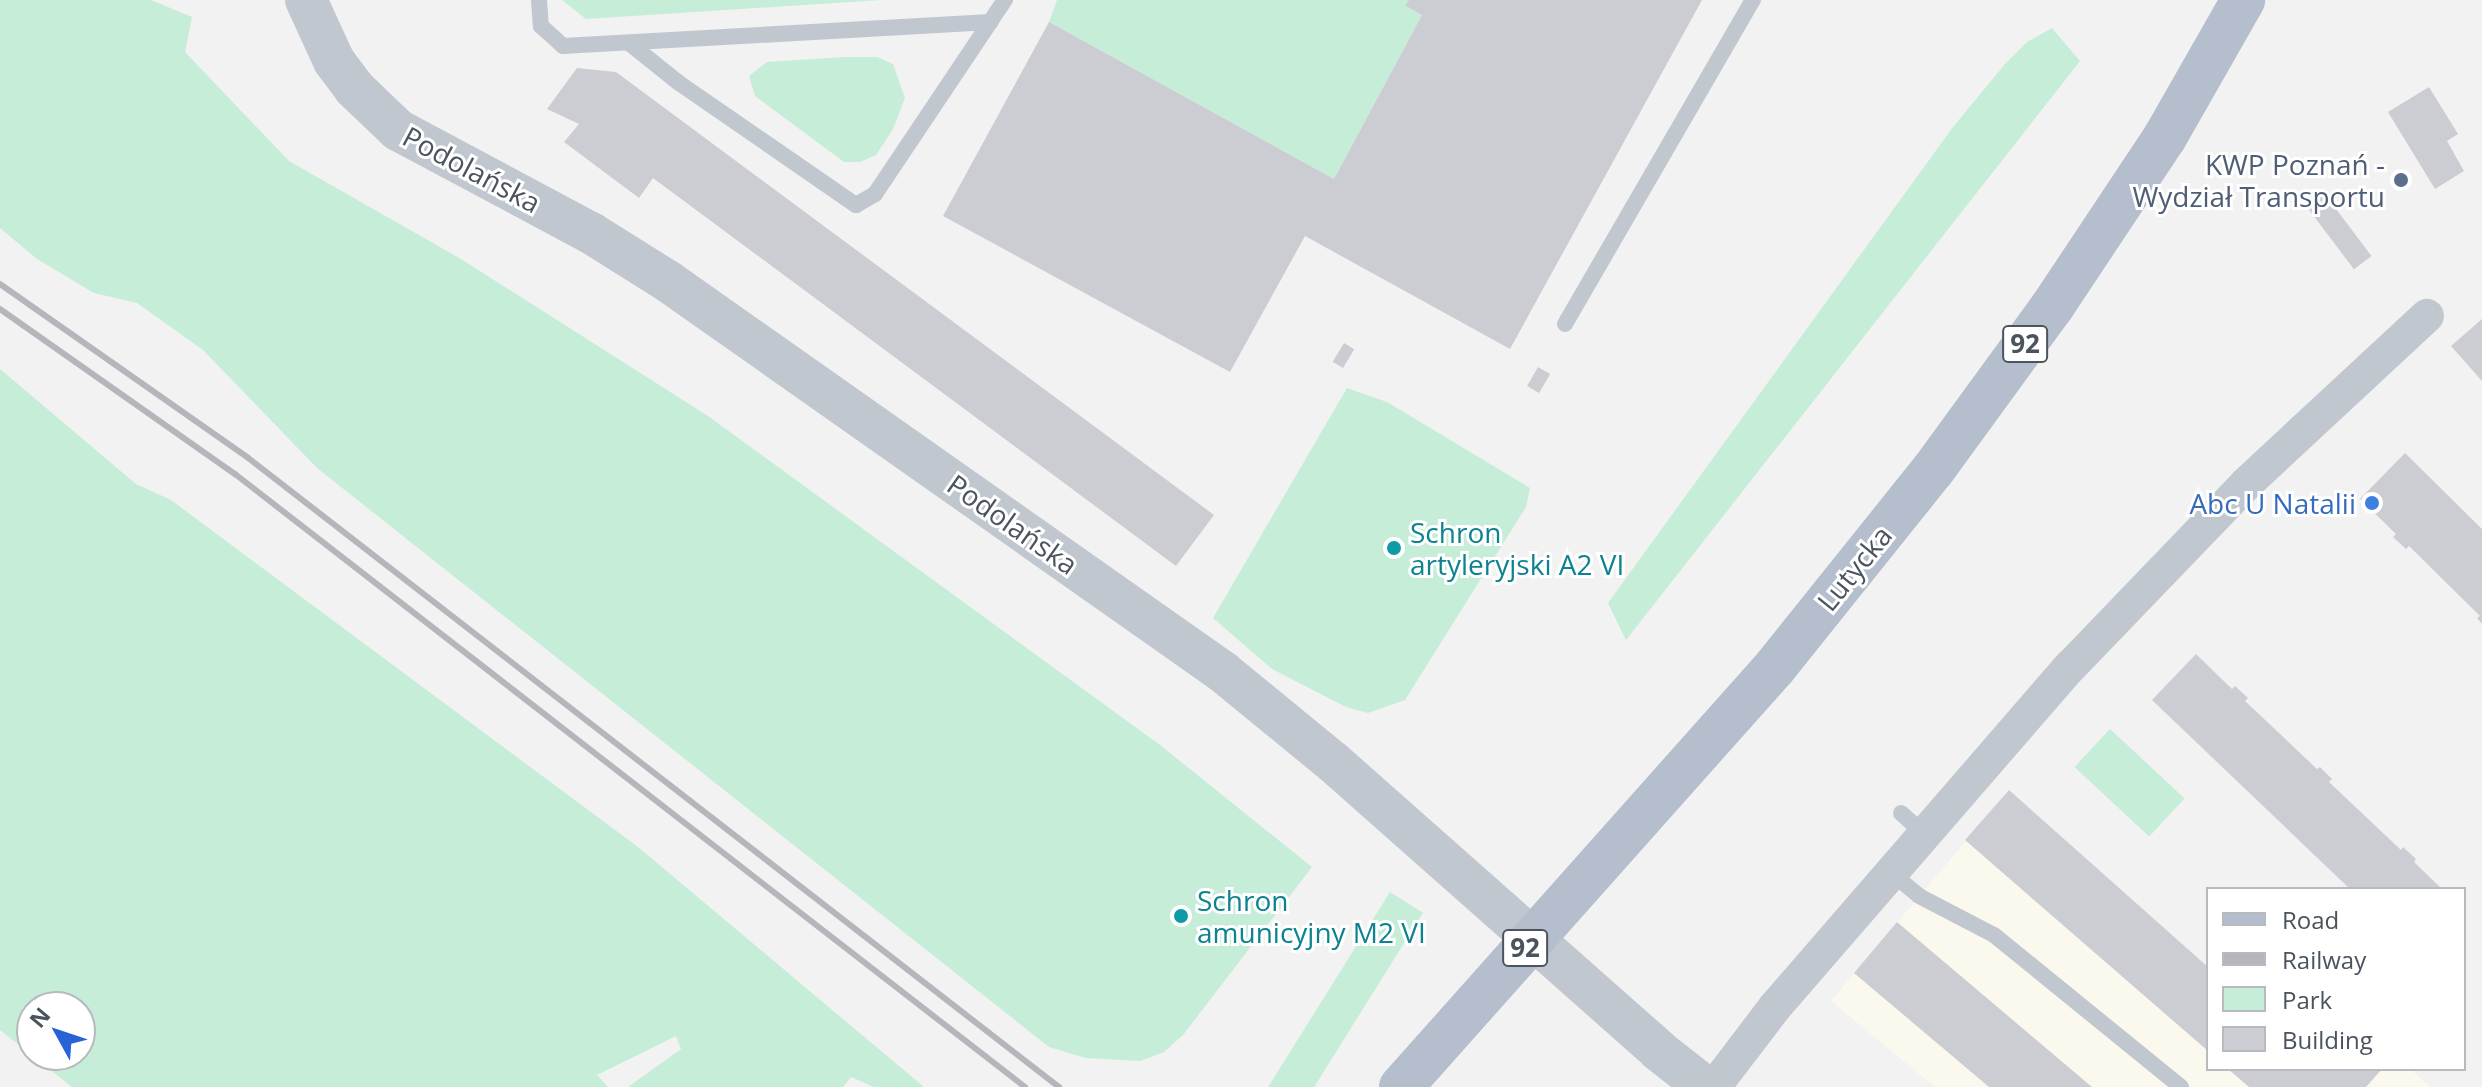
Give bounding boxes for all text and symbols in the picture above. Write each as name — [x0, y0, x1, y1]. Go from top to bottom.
street label: Podolańska — [397, 119, 547, 219]
place label: KWP Poznań - Wydział Transportu — [2132, 147, 2385, 213]
marker: KWP Poznań - Wydział Transportu — [2392, 171, 2410, 189]
road number: 92 — [2001, 322, 2049, 366]
street label: Podolańska — [941, 467, 1085, 581]
place label: Abc U Natalii — [2189, 486, 2356, 520]
marker: Abc U Natalii — [2363, 494, 2381, 512]
place label: Schron artyleryjski A2 VI — [1410, 515, 1624, 581]
street label: Lutycka — [1810, 519, 1898, 617]
marker: Schron artyleryjski A2 VI — [1385, 539, 1403, 557]
place label: Schron amunicyjny M2 VI — [1197, 883, 1426, 949]
legend — [2206, 887, 2466, 1071]
text: Road — [2282, 903, 2339, 936]
marker: Schron amunicyjny M2 VI — [1172, 907, 1190, 925]
road number: 92 — [1501, 926, 1549, 970]
text: Railway — [2282, 943, 2366, 976]
text: Park — [2282, 983, 2332, 1016]
north arrow — [16, 991, 96, 1071]
text: N — [22, 1000, 56, 1033]
text: Building — [2282, 1023, 2373, 1056]

